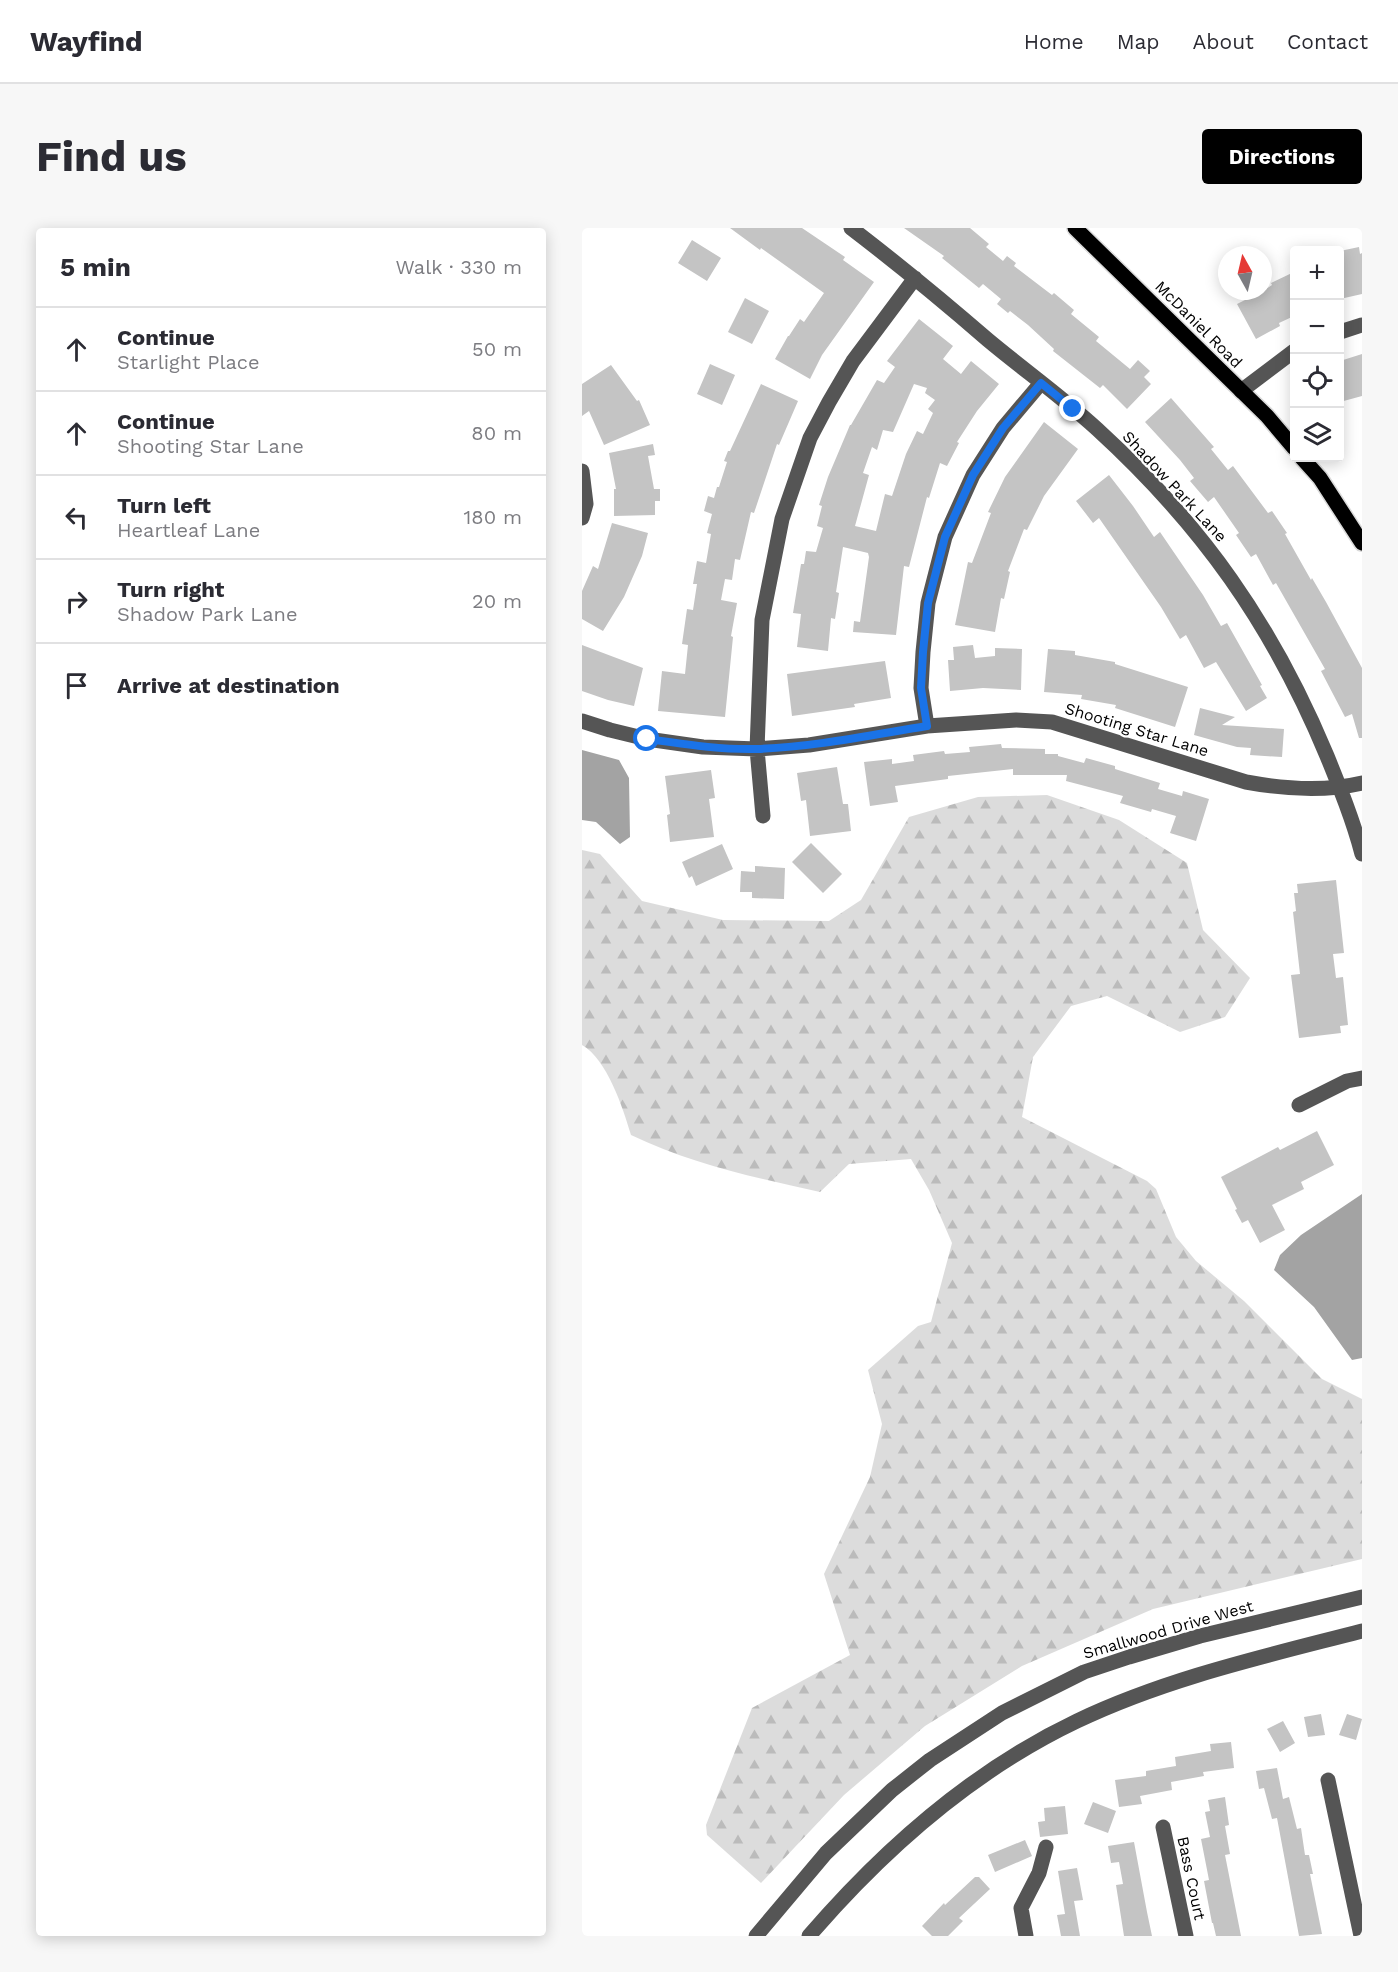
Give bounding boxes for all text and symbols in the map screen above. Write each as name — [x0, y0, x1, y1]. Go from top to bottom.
text: Wayfind — [30, 25, 143, 58]
text: Home — [1024, 29, 1084, 54]
text: Map — [1117, 29, 1160, 54]
text: About — [1193, 29, 1254, 54]
text: Contact — [1287, 29, 1368, 54]
button: Directions — [1202, 129, 1362, 184]
text: Find us — [36, 132, 187, 181]
north arrow — [1218, 246, 1272, 300]
map controls — [1290, 246, 1344, 462]
button: + — [1290, 246, 1344, 300]
text: 5 min — [60, 252, 131, 282]
text: Walk · 330 m — [395, 255, 522, 279]
street label: McDaniel Road — [1151, 277, 1246, 372]
button: − — [1290, 300, 1344, 354]
text: Continue — [117, 325, 215, 350]
icon: ahead — [60, 333, 93, 366]
text: 50 m — [472, 337, 522, 361]
text: Starlight Place — [117, 350, 260, 374]
button: locate — [1290, 354, 1344, 408]
route end — [1059, 395, 1085, 421]
button: layers — [1290, 408, 1344, 462]
text: Continue — [117, 409, 215, 434]
icon: ahead — [60, 417, 93, 450]
text: 80 m — [471, 421, 522, 445]
street label: Shadow Park Lane — [1118, 427, 1231, 546]
text: Shooting Star Lane — [117, 434, 304, 458]
text: Turn left — [117, 493, 211, 518]
icon: left — [60, 501, 93, 534]
text: 180 m — [464, 505, 522, 529]
text: Heartleaf Lane — [117, 518, 260, 542]
text: Turn right — [117, 577, 224, 602]
icon: right — [60, 585, 93, 618]
text: 20 m — [472, 589, 522, 613]
text: Shadow Park Lane — [117, 602, 297, 626]
icon: arrive — [60, 669, 93, 702]
text: Arrive at destination — [117, 673, 340, 698]
street label: Shooting Star Lane — [1063, 699, 1211, 760]
route start — [633, 725, 659, 751]
street label: Smallwood Drive West — [1081, 1596, 1256, 1663]
street label: Bass Court — [1173, 1835, 1210, 1922]

